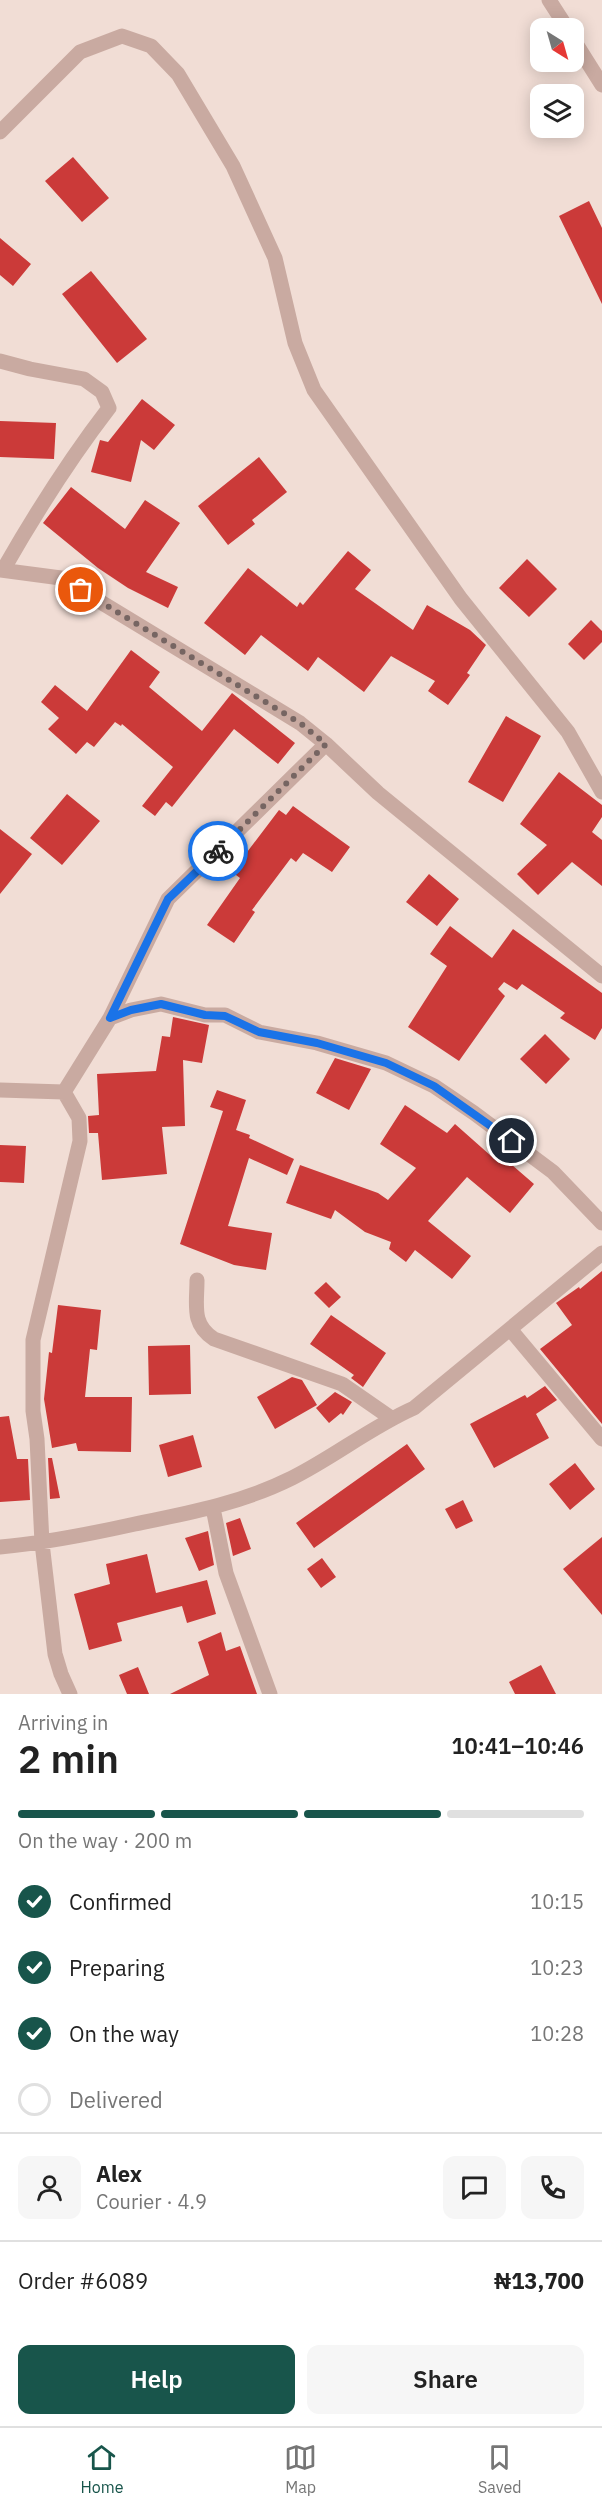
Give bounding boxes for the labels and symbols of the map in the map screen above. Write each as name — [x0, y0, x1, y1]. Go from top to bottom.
north arrow — [530, 18, 584, 72]
pin — [55, 564, 106, 615]
courier — [188, 821, 248, 881]
pin — [486, 1115, 537, 1166]

